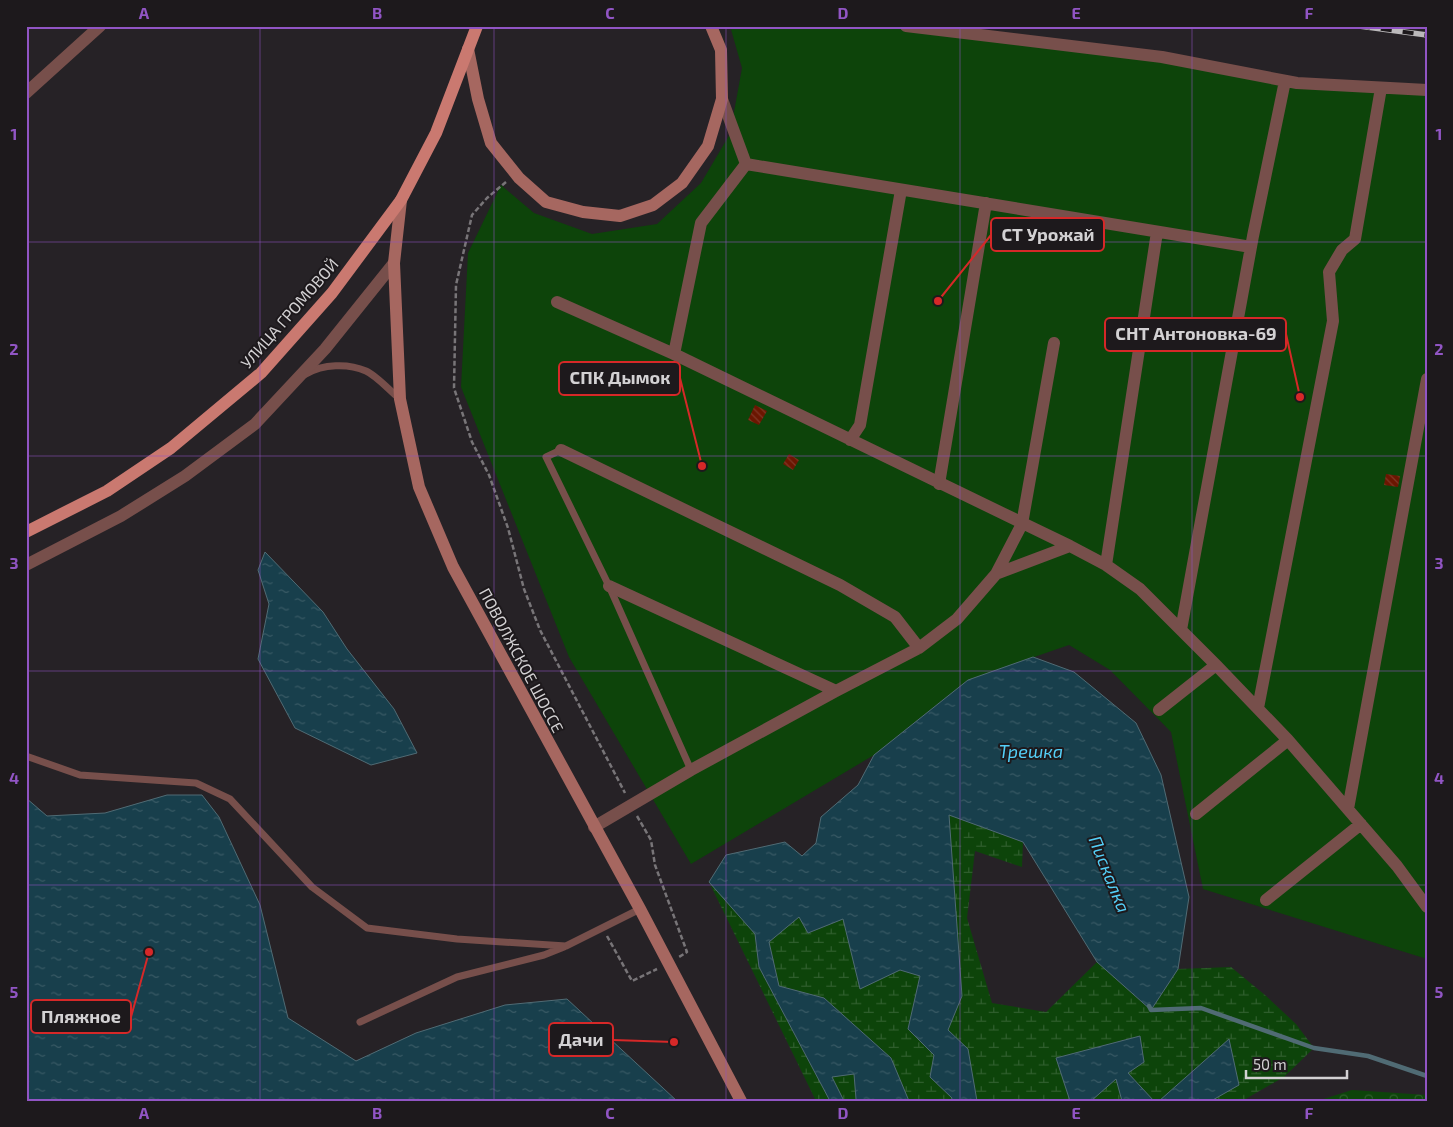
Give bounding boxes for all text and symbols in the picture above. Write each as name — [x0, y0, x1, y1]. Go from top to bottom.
text: A — [139, 3, 150, 22]
text: B — [372, 3, 382, 22]
text: C — [605, 3, 615, 22]
text: D — [838, 3, 849, 22]
text: E — [1071, 3, 1081, 22]
text: F — [1305, 3, 1314, 22]
text: 1 — [11, 124, 17, 143]
text: 1 — [1436, 124, 1442, 143]
callout: СТ Урожай — [991, 218, 1104, 251]
text: СТ Урожай — [1001, 223, 1095, 245]
street label: УЛИЦА ГРОМОВОЙ — [236, 254, 342, 372]
callout: СНТ Антоновка-69 — [1105, 318, 1286, 351]
text: СНТ Антоновка-69 — [1115, 322, 1277, 344]
text: 2 — [9, 339, 19, 358]
text: 2 — [1434, 339, 1444, 358]
callout: СПК Дымок — [559, 362, 680, 395]
text: СПК Дымок — [570, 366, 670, 388]
text: 3 — [9, 553, 19, 572]
text: 3 — [1434, 553, 1444, 572]
street label: ПОВОЛЖСКОЕ ШОССЕ — [476, 584, 568, 736]
water label: Трешка — [999, 740, 1063, 762]
text: 4 — [9, 768, 19, 787]
text: 4 — [1434, 768, 1444, 787]
water label: Пискалка — [1085, 832, 1135, 916]
text: 5 — [10, 982, 19, 1001]
text: 5 — [1435, 982, 1444, 1001]
callout: Пляжное — [31, 1000, 131, 1033]
text: Пляжное — [41, 1005, 121, 1027]
callout: Дачи — [549, 1023, 613, 1056]
text: Дачи — [559, 1028, 603, 1050]
scale bar — [1246, 1047, 1347, 1079]
text: 50 m — [1253, 1055, 1287, 1073]
text: A — [139, 1103, 150, 1122]
text: B — [372, 1103, 382, 1122]
text: C — [605, 1103, 615, 1122]
text: D — [838, 1103, 849, 1122]
text: E — [1071, 1103, 1081, 1122]
text: F — [1305, 1103, 1314, 1122]

